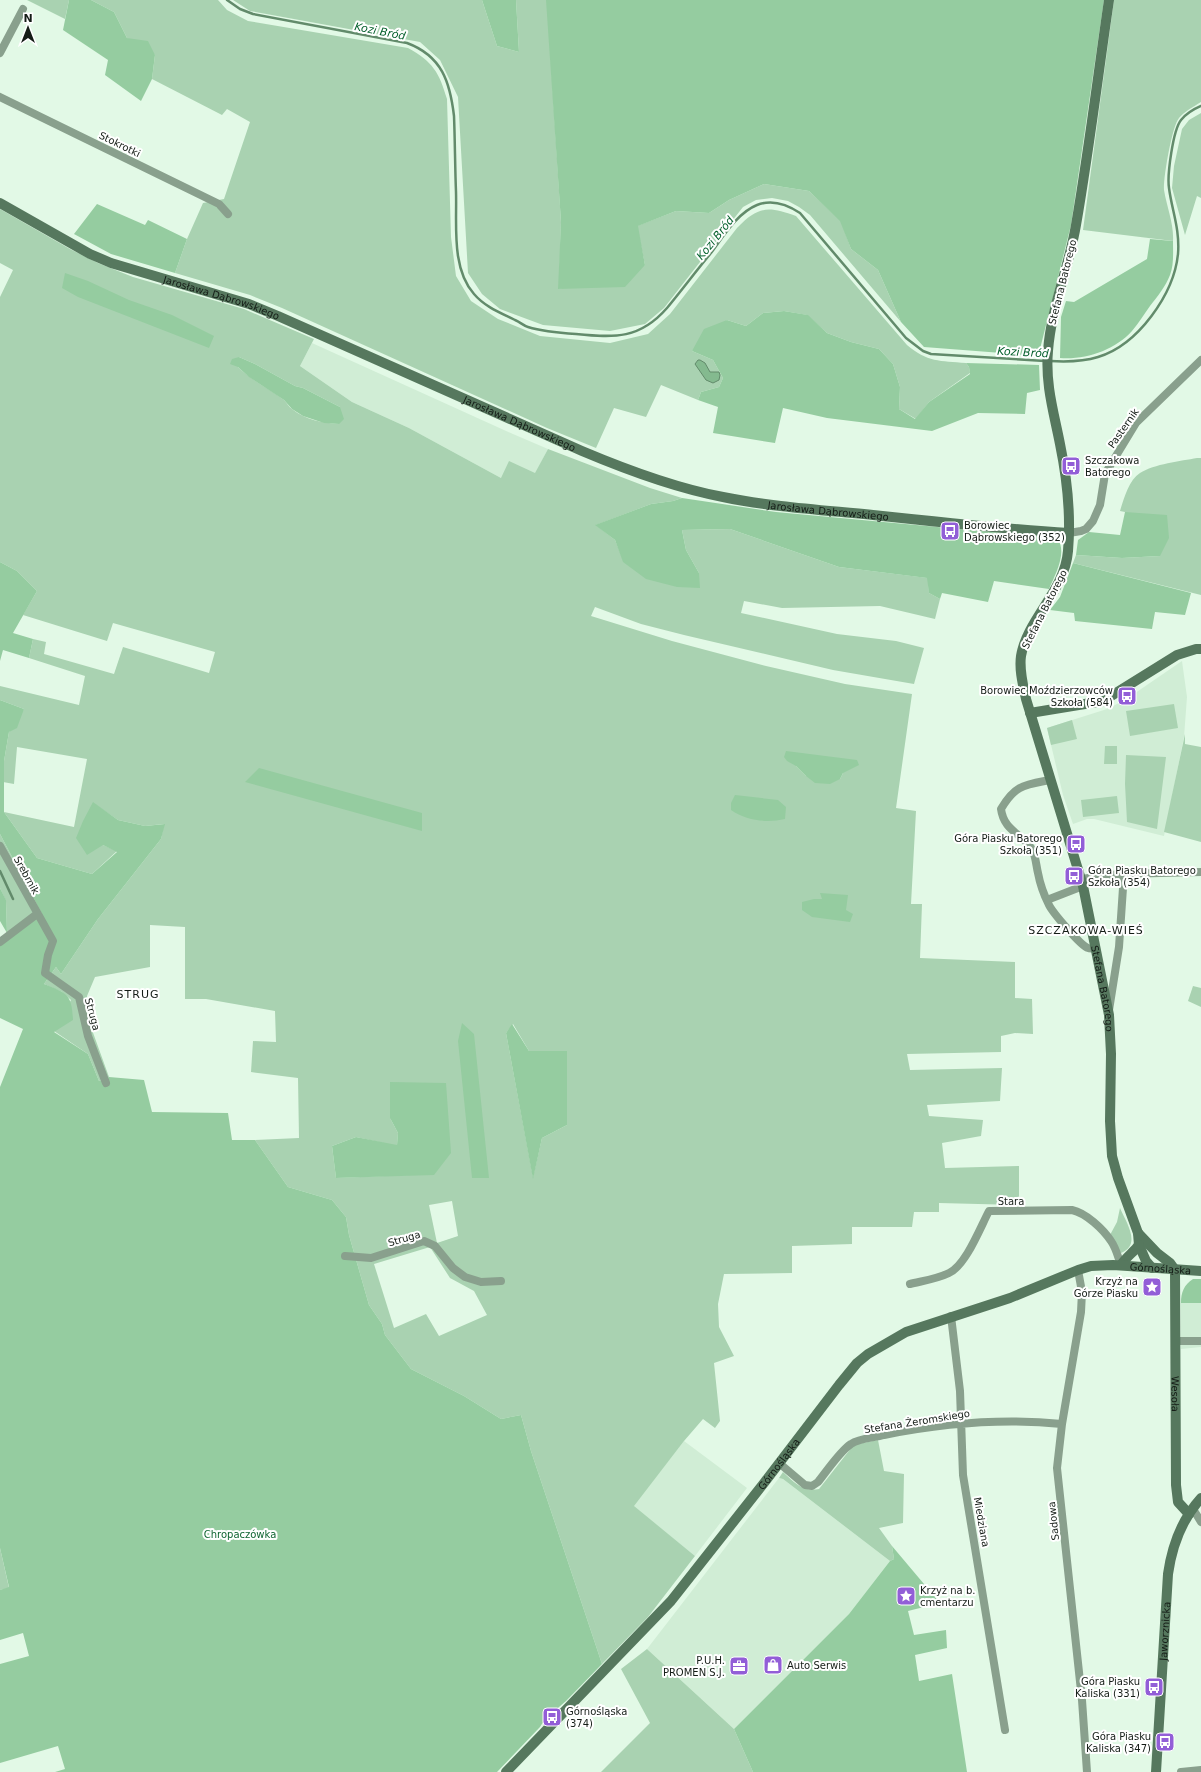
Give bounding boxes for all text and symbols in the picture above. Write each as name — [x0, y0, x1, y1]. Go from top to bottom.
north arrow — [8, 8, 48, 48]
text: N — [23, 12, 33, 25]
water label: Kozi Bród — [353, 20, 407, 43]
street label: Stokrotki — [97, 130, 142, 159]
water label: Kozi Bród — [694, 213, 737, 262]
street label: Stefana Batorego — [1047, 238, 1078, 326]
street label: Jarosława Dąbrowskiego — [161, 274, 281, 322]
water label: Kozi Bród — [997, 345, 1050, 360]
street label: Jarosława Dąbrowskiego — [461, 394, 577, 453]
street label: Pasternik — [1106, 406, 1141, 450]
bus stop icon: Szczakowa Batorego — [1060, 455, 1082, 477]
place label: Szczakowa Batorego — [1085, 455, 1139, 478]
street label: Jarosława Dąbrowskiego — [766, 499, 889, 523]
bus stop icon: Borowiec Dąbrowskiego (352) — [939, 520, 961, 542]
place label: Borowiec Dąbrowskiego (352) — [964, 520, 1065, 543]
street label: Stefana Batorego — [1020, 568, 1069, 651]
place label: Borowiec Moździerzowców Szkoła (584) — [980, 685, 1113, 708]
bus stop icon: Borowiec Moździerzowców Szkoła (584) — [1116, 685, 1138, 707]
place label: Góra Piasku Batorego Szkoła (351) — [954, 833, 1062, 856]
bus stop icon: Góra Piasku Batorego Szkoła (351) — [1065, 833, 1087, 855]
street label: Srebrnik — [12, 854, 42, 896]
bus stop icon: Góra Piasku Batorego Szkoła (354) — [1063, 865, 1085, 887]
place label: Góra Piasku Batorego Szkoła (354) — [1088, 865, 1196, 888]
district label: SZCZAKOWA-WIEŚ — [1028, 924, 1144, 937]
street label: Stefana Batorego — [1089, 945, 1115, 1032]
district label: STRUG — [117, 988, 159, 1001]
street label: Struga — [83, 997, 102, 1032]
street label: Stara — [998, 1196, 1024, 1207]
street label: Struga — [387, 1229, 422, 1248]
street label: Górnośląska — [1129, 1261, 1191, 1276]
place label: Krzyż na Górze Piasku — [1074, 1276, 1138, 1299]
place icon: Krzyż na Górze Piasku — [1141, 1276, 1163, 1298]
street label: Wesoła — [1169, 1376, 1181, 1412]
street label: Stefana Żeromskiego — [863, 1407, 971, 1435]
street label: Górnośląska — [756, 1436, 802, 1492]
street label: Miedziana — [972, 1496, 991, 1548]
street label: Sadowa — [1046, 1501, 1061, 1541]
park label: Chropaczówka — [204, 1529, 276, 1540]
place icon: Krzyż na b. cmentarzu — [895, 1585, 917, 1607]
place label: Krzyż na b. cmentarzu — [920, 1585, 975, 1608]
street label: Jaworznicka — [1158, 1601, 1172, 1662]
shop icon: Auto Serwis — [762, 1654, 784, 1676]
place label: P.U.H. PROMEN S.J. — [663, 1655, 725, 1678]
office icon: P.U.H. PROMEN S.J. — [728, 1655, 750, 1677]
place label: Auto Serwis — [787, 1660, 846, 1671]
place label: Góra Piasku Kaliska (331) — [1075, 1676, 1140, 1699]
bus stop icon: Góra Piasku Kaliska (331) — [1143, 1676, 1165, 1698]
bus stop icon: Górnośląska (374) — [541, 1706, 563, 1728]
place label: Górnośląska (374) — [566, 1706, 627, 1729]
place label: Góra Piasku Kaliska (347) — [1086, 1731, 1151, 1754]
bus stop icon: Góra Piasku Kaliska (347) — [1154, 1731, 1176, 1753]

